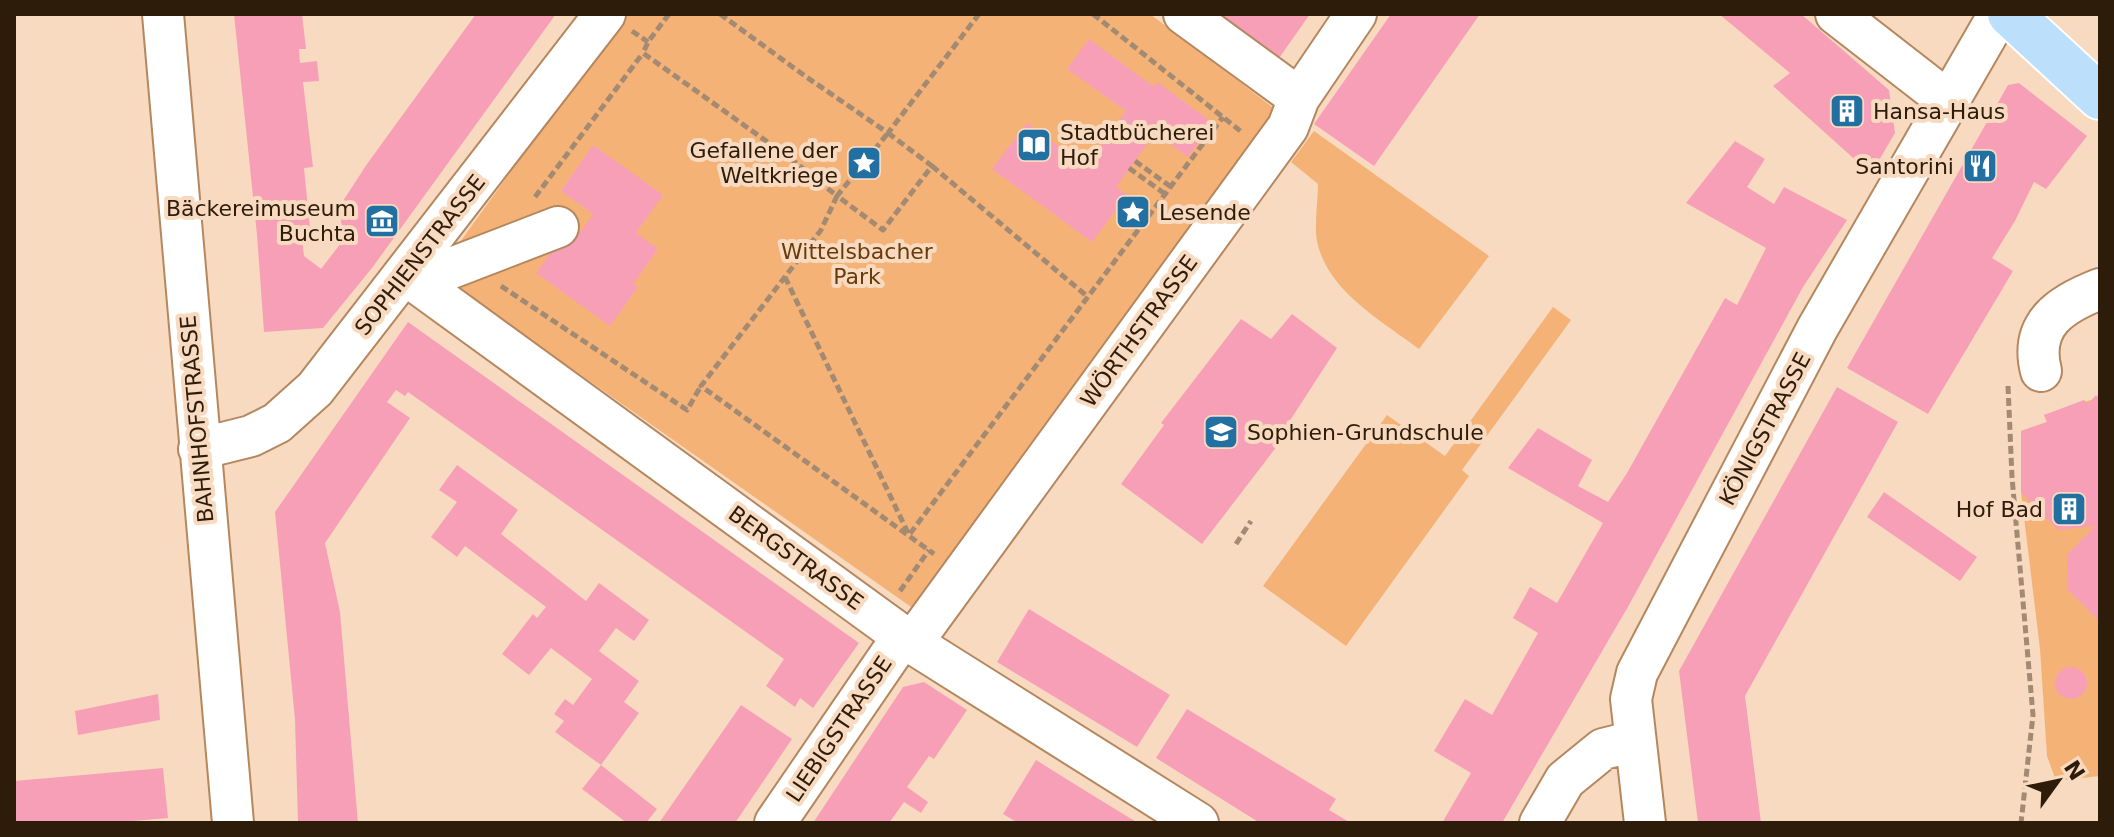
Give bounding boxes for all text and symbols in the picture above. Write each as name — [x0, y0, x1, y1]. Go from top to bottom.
building icon: Hansa-Haus — [1828, 92, 1866, 130]
place label: Hansa-Haus — [1873, 99, 2005, 124]
place label: Stadtbücherei Hof — [1060, 120, 1214, 170]
library icon: Stadtbücherei Hof — [1015, 126, 1053, 164]
place label: Gefallene der Weltkriege — [689, 138, 839, 188]
place icon: Gefallene der Weltkriege — [845, 144, 883, 182]
restaurant icon: Santorini — [1961, 147, 1999, 185]
place label: Santorini — [1855, 154, 1954, 179]
street label: SOPHIENSTRASSE — [350, 170, 490, 340]
place icon: Lesende — [1114, 193, 1152, 231]
place label: Bäckereimuseum Buchta — [166, 196, 356, 246]
place label: Lesende — [1159, 200, 1251, 225]
museum icon: Bäckereimuseum Buchta — [363, 202, 401, 240]
park label: Wittelsbacher Park — [781, 239, 934, 289]
street label: WÖRTHSTRASSE — [1076, 250, 1202, 412]
street label: BAHNHOFSTRASSE — [175, 314, 219, 524]
street label: KÖNIGSTRASSE — [1714, 348, 1816, 510]
school or university icon: Sophien-Grundschule — [1202, 413, 1240, 451]
place label: Sophien-Grundschule — [1247, 420, 1484, 445]
building icon: Hof Bad — [2050, 490, 2088, 528]
place label: Hof Bad — [1956, 497, 2043, 522]
street label: BERGSTRASSE — [724, 501, 868, 615]
street label: LIEBIGSTRASSE — [781, 652, 897, 806]
north arrow — [2018, 741, 2098, 821]
text: N — [2059, 756, 2090, 785]

